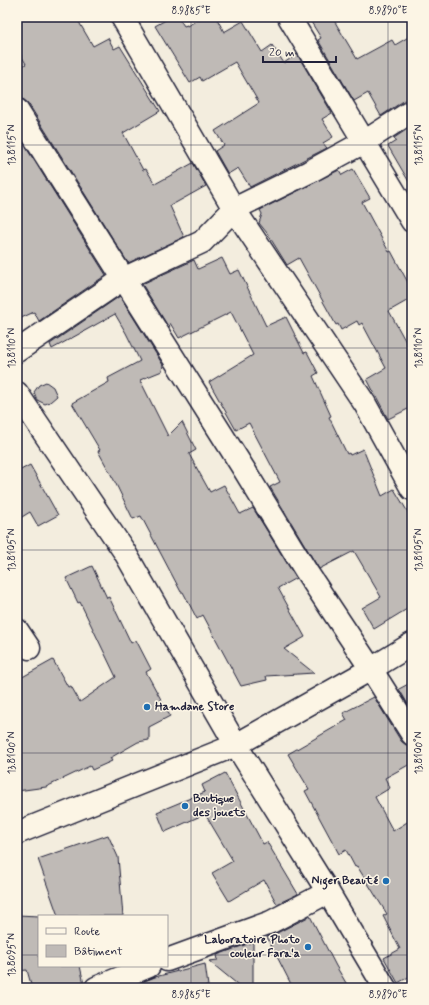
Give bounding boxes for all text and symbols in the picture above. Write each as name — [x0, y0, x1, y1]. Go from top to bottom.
text: 8.9885°E — [172, 4, 211, 18]
text: 8.9890°E — [369, 4, 407, 18]
scale bar — [263, 38, 336, 64]
text: 20 m — [269, 45, 295, 61]
text: 13.8115°N — [5, 124, 19, 165]
text: 13.8115°N — [412, 124, 426, 165]
text: 13.8110°N — [5, 327, 19, 368]
text: 13.8110°N — [412, 327, 426, 368]
text: 13.8105°N — [5, 528, 19, 572]
text: 13.8105°N — [412, 528, 426, 572]
place label: Hamdane Store — [155, 699, 235, 715]
marker: Hamdane Store — [142, 702, 152, 712]
text: 13.8100°N — [5, 731, 19, 774]
text: 13.8100°N — [412, 731, 426, 774]
place label: Boutique des jouets — [193, 791, 246, 821]
marker: Boutique des jouets — [180, 801, 190, 811]
place label: Niger Beauté — [311, 873, 379, 890]
marker: Niger Beauté — [381, 876, 391, 886]
legend — [38, 915, 168, 967]
text: Route — [74, 924, 100, 940]
place label: Laboratoire Photo couleur Fara'a — [204, 932, 300, 962]
text: 13.8095°N — [5, 933, 19, 977]
marker: Laboratoire Photo couleur Fara'a — [303, 942, 313, 952]
text: Bâtiment — [74, 944, 123, 960]
text: 8.9885°E — [172, 988, 211, 1002]
text: 8.9890°E — [369, 988, 407, 1002]

